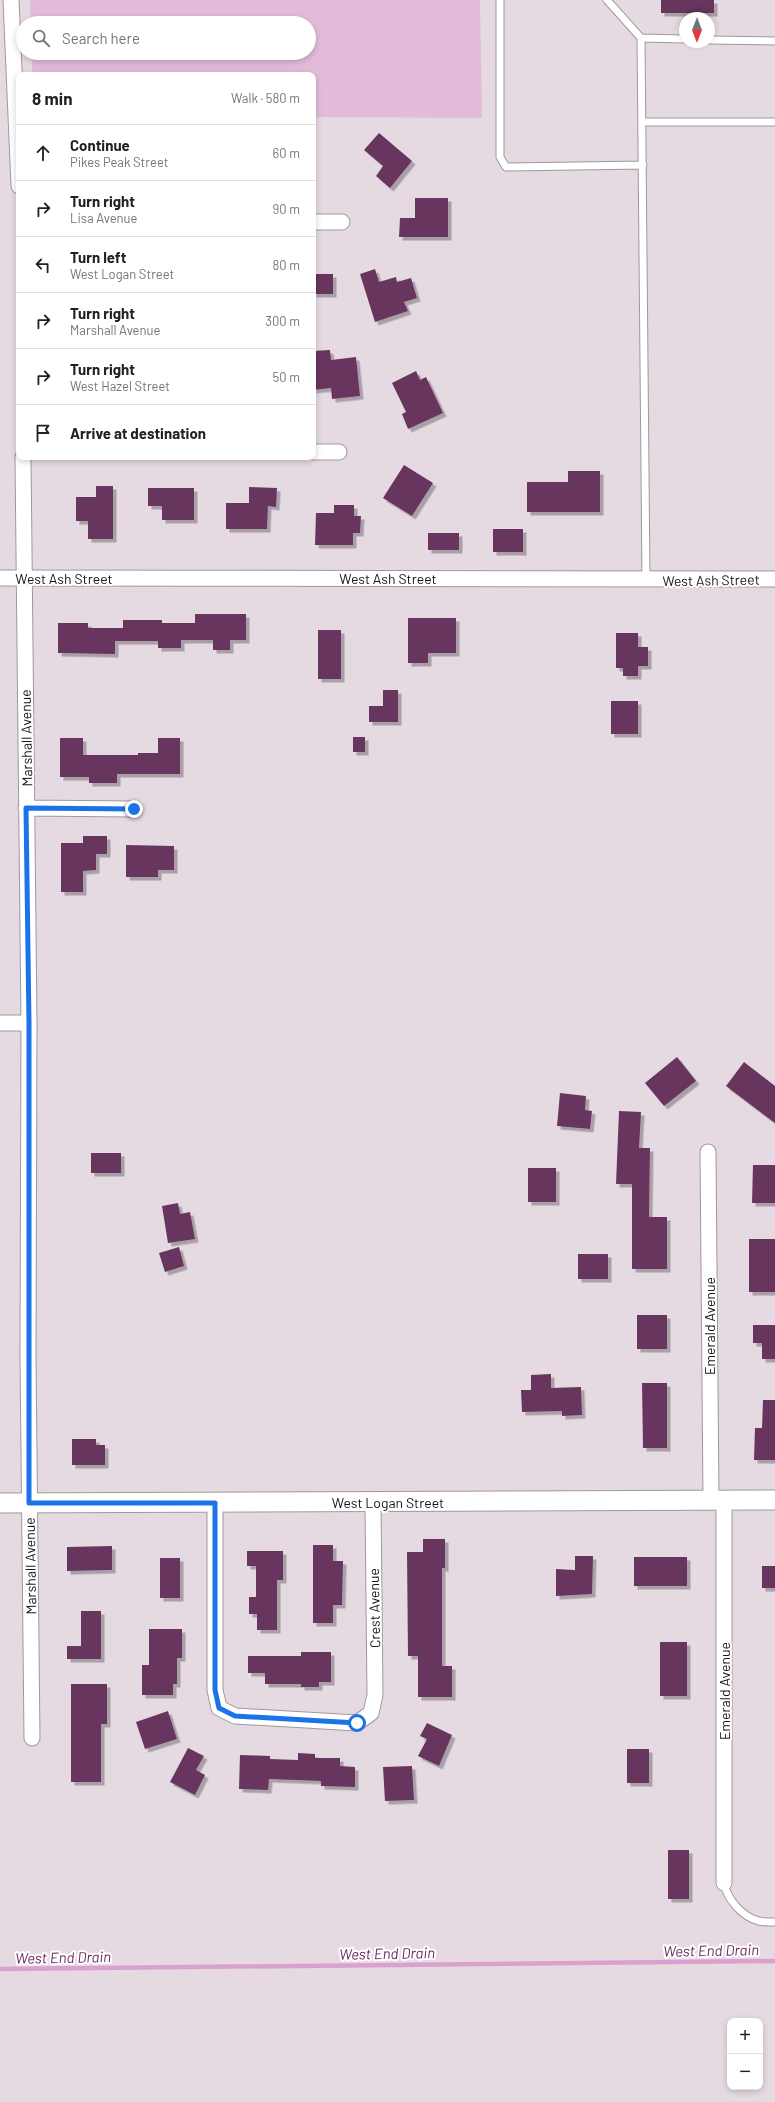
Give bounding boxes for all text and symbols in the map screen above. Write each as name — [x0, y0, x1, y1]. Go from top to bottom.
north arrow — [679, 12, 715, 48]
search box — [16, 16, 316, 60]
icon: search — [30, 27, 52, 49]
text: Search here — [62, 29, 140, 47]
text: 8 min — [32, 88, 72, 108]
text: Walk · 580 m — [231, 90, 300, 106]
text: Continue — [70, 136, 130, 154]
icon: ahead — [32, 142, 54, 164]
text: 60 m — [273, 145, 300, 161]
text: Pikes Peak Street — [70, 154, 169, 170]
text: Turn right — [70, 192, 135, 210]
icon: right — [32, 198, 54, 220]
text: 90 m — [273, 201, 300, 217]
text: Lisa Avenue — [70, 210, 138, 226]
text: Turn left — [70, 248, 126, 266]
icon: left — [32, 254, 54, 276]
text: 80 m — [273, 257, 300, 273]
text: West Logan Street — [70, 266, 174, 282]
text: Turn right — [70, 304, 135, 322]
icon: right — [32, 310, 54, 332]
text: 300 m — [265, 313, 300, 329]
text: Marshall Avenue — [70, 322, 160, 338]
text: Turn right — [70, 360, 135, 378]
icon: right — [32, 366, 54, 388]
text: 50 m — [273, 369, 300, 385]
text: West Hazel Street — [70, 378, 170, 394]
icon: arrive — [32, 422, 54, 444]
text: Arrive at destination — [70, 424, 206, 442]
street label: West Ash Street — [15, 570, 113, 587]
street label: West Ash Street — [339, 570, 437, 587]
street label: West Ash Street — [662, 571, 760, 589]
street label: Marshall Avenue — [17, 689, 35, 787]
route end — [125, 800, 143, 818]
street label: Emerald Avenue — [701, 1277, 718, 1375]
street label: West Logan Street — [332, 1494, 444, 1511]
street label: Marshall Avenue — [21, 1517, 39, 1615]
street label: Crest Avenue — [365, 1568, 383, 1648]
street label: Emerald Avenue — [716, 1642, 733, 1740]
route start — [348, 1714, 366, 1732]
water label: West End Drain — [663, 1940, 759, 1960]
water label: West End Drain — [339, 1943, 435, 1963]
water label: West End Drain — [15, 1947, 111, 1967]
map controls — [727, 2018, 763, 2090]
button: + — [727, 2018, 763, 2054]
button: − — [727, 2054, 763, 2090]

